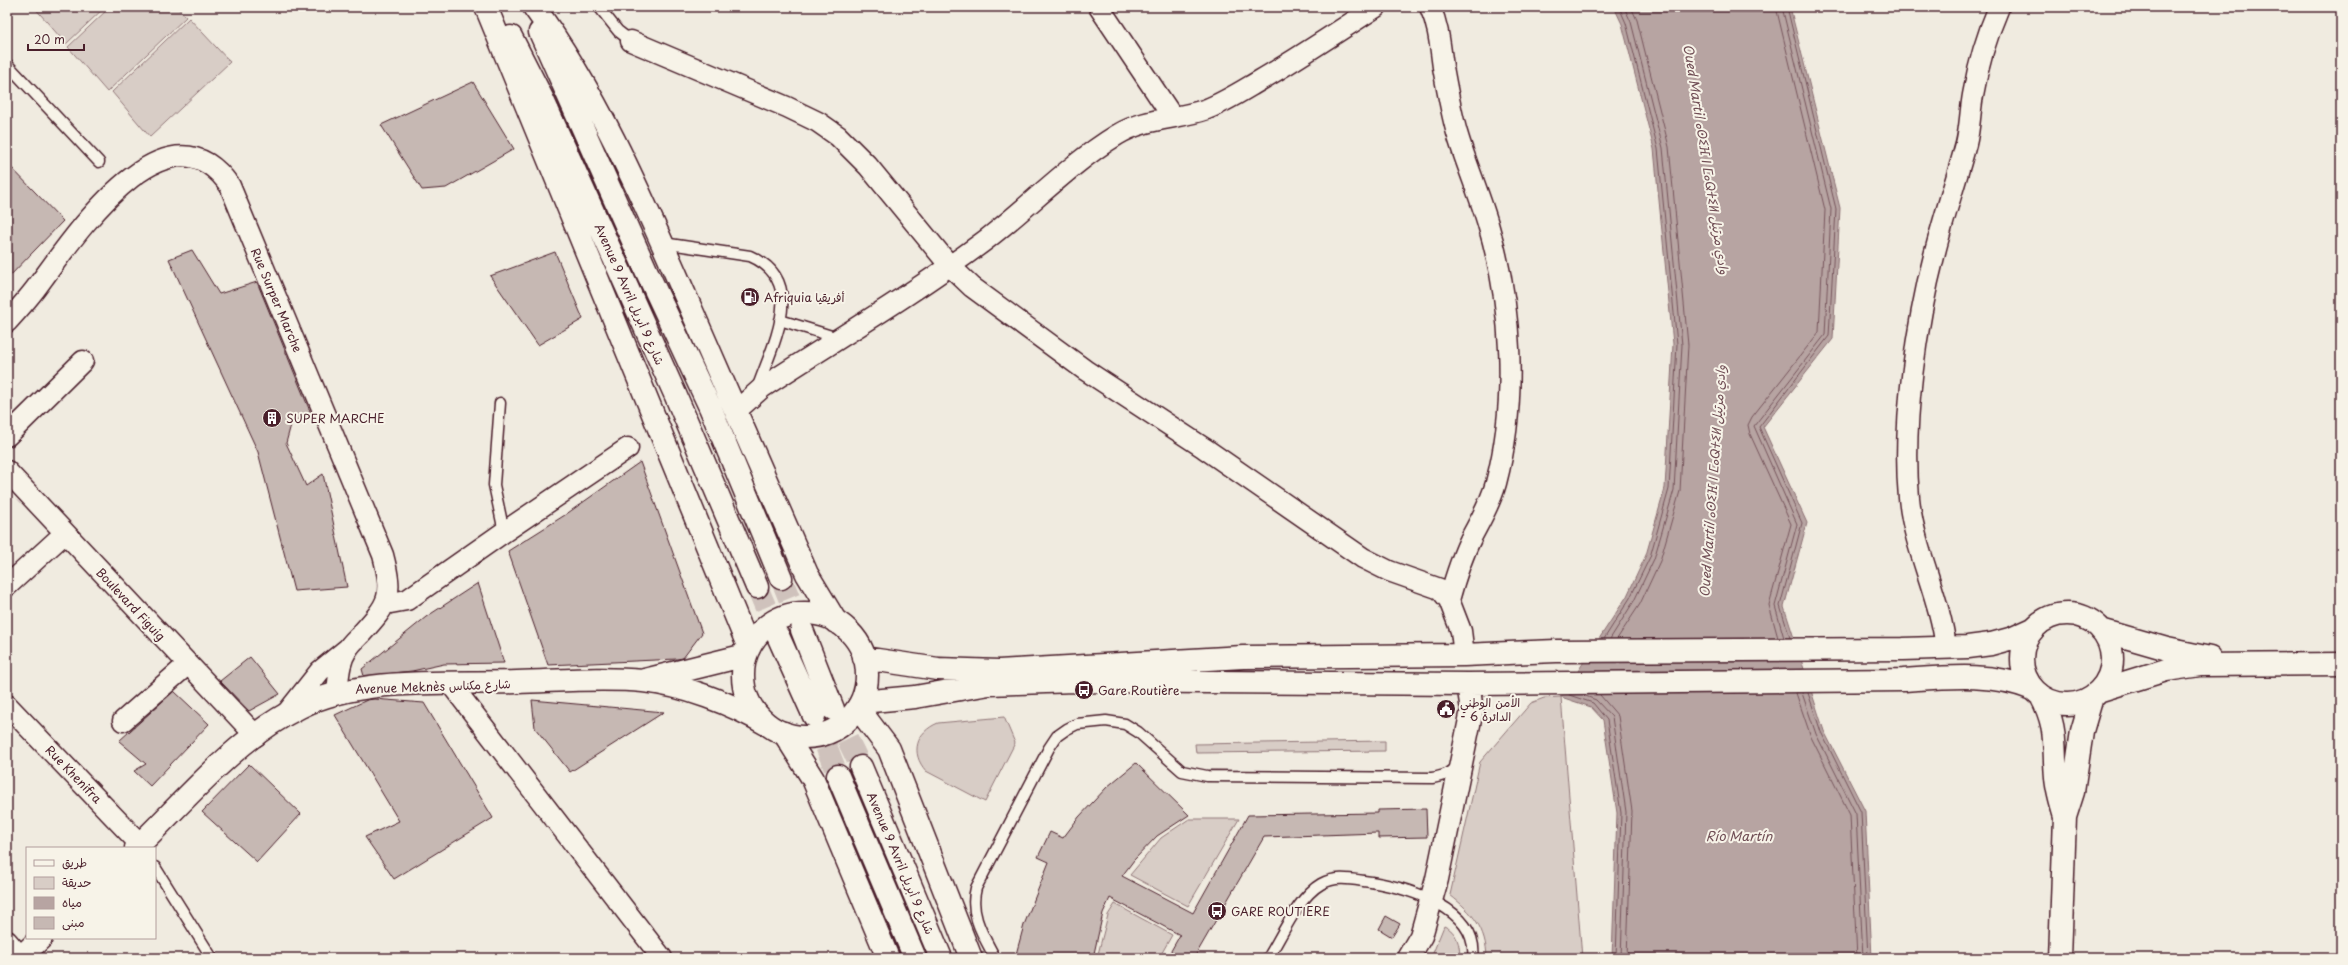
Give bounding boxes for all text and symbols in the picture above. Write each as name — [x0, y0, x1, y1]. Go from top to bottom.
scale bar — [28, 26, 84, 52]
text: 20 m — [34, 30, 65, 48]
water label: Oued Martil ⴰⵙⵉⴼ ⵏ ⵎⴰⵕⵜⵉⵍ وادي مرتيل — [1678, 43, 1735, 276]
street label: Avenue 9 Avril شارع 9 أبريل — [590, 220, 669, 368]
street label: Rue Surper Marche — [247, 245, 307, 355]
fuel station icon: Afriquia أفريقيا — [739, 286, 761, 308]
place label: Afriquia أفريقيا — [764, 288, 844, 306]
water label: Oued Martil ⴰⵙⵉⴼ ⵏ ⵎⴰⵕⵜⵉⵍ وادي مرتيل — [1694, 364, 1731, 598]
building icon: SUPER MARCHE — [261, 407, 283, 429]
place label: SUPER MARCHE — [286, 409, 385, 427]
street label: Boulevard Figuig — [92, 563, 170, 645]
street label: Avenue Meknès شارع مكناس — [355, 674, 511, 699]
bus stop icon: Gare Routière — [1073, 679, 1095, 701]
place label: Gare Routière — [1098, 681, 1180, 699]
place label: الأمن الوطني - الدائرة 6 — [1460, 693, 1520, 725]
public building icon: الأمن الوطني - الدائرة 6 — [1435, 698, 1457, 720]
street label: Rue Khenifra — [42, 741, 107, 807]
street label: Avenue 9 Avril شارع 9 أبريل — [862, 789, 939, 937]
water label: Río Martín — [1706, 826, 1773, 845]
legend — [26, 847, 156, 939]
text: طريق — [62, 853, 87, 871]
text: حديقة — [62, 873, 91, 891]
text: مياه — [62, 893, 82, 911]
bus stop icon: GARE ROUTIERE — [1206, 900, 1228, 922]
place label: GARE ROUTIERE — [1231, 902, 1330, 920]
text: مبنى — [62, 913, 85, 931]

